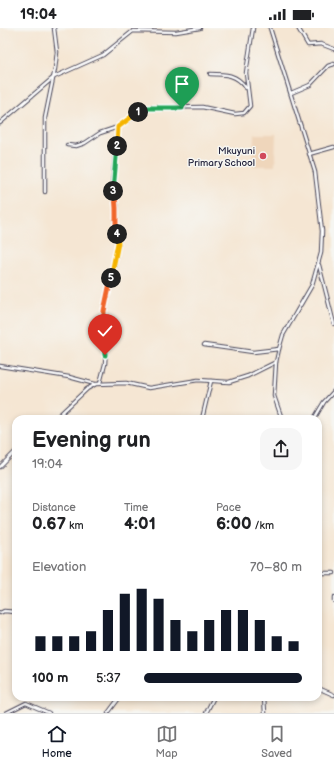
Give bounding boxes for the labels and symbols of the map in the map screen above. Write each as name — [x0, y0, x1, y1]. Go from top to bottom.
pin — [165, 67, 199, 108]
pin: 1 — [128, 102, 148, 122]
pin: 2 — [107, 136, 127, 156]
place label: Mkuyuni Primary School — [188, 145, 255, 169]
marker: Mkuyuni Primary School — [258, 151, 268, 161]
pin: 3 — [103, 181, 123, 201]
pin: 4 — [107, 224, 127, 244]
pin: 5 — [101, 268, 121, 288]
pin — [88, 314, 122, 355]

